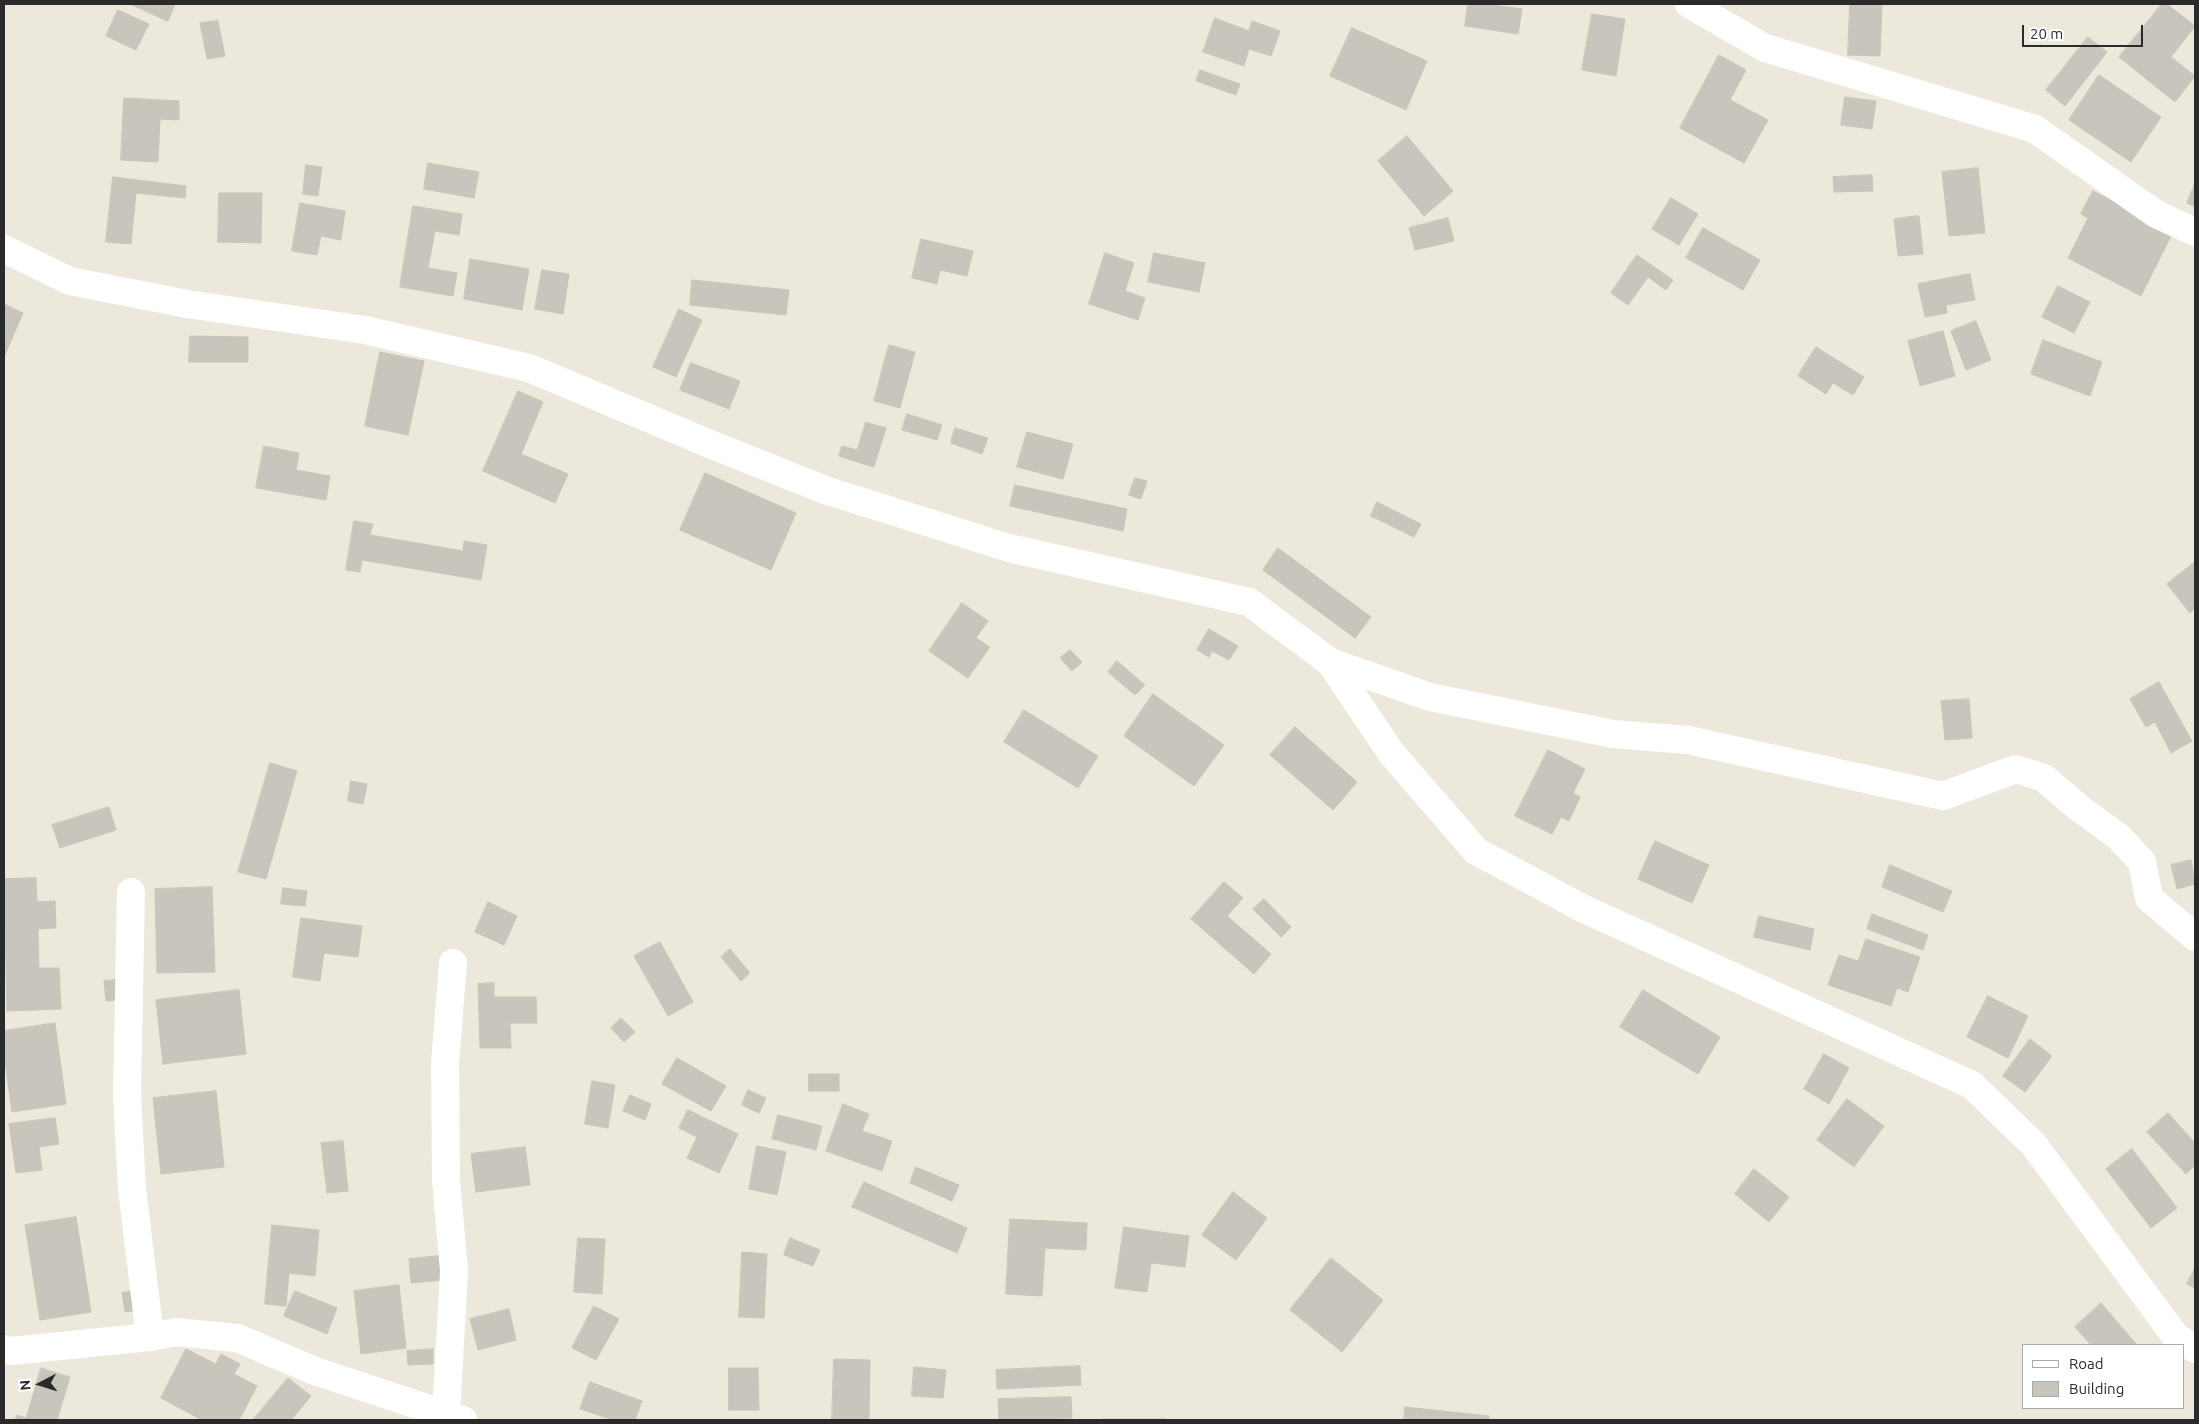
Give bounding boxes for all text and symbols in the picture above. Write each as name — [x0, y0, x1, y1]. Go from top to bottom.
scale bar — [2024, 15, 2145, 47]
text: 20 m — [2030, 25, 2063, 42]
legend — [2022, 1344, 2184, 1409]
text: Road — [2069, 1355, 2104, 1372]
north arrow — [15, 1359, 65, 1409]
text: N — [17, 1379, 33, 1391]
text: Building — [2069, 1380, 2124, 1397]

